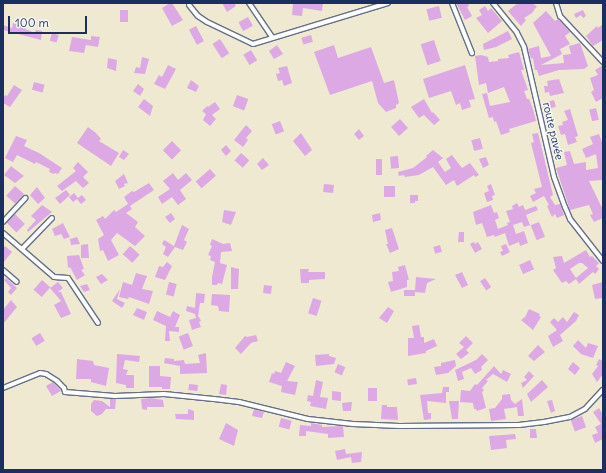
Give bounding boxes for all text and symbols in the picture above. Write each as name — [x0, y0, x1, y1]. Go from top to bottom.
scale bar — [10, 8, 89, 34]
text: 100 m — [15, 15, 49, 30]
street label: route pavée — [540, 101, 566, 161]

